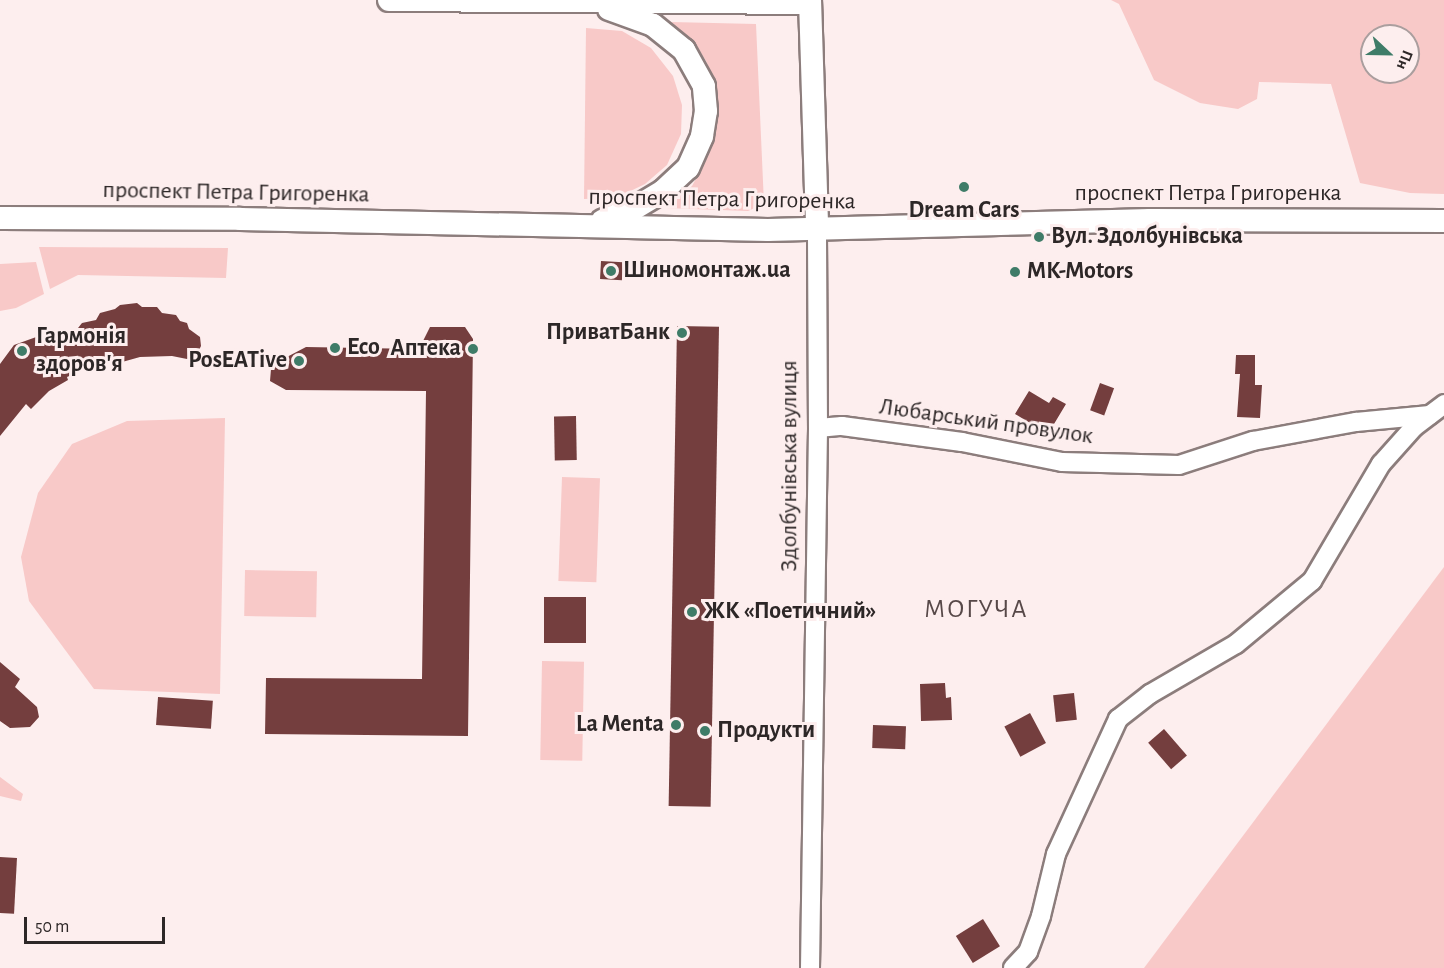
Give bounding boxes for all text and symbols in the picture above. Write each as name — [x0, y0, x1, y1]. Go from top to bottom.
north arrow — [1360, 24, 1420, 84]
text: Пн — [1394, 48, 1416, 72]
street label: проспект Петра Григоренка — [102, 176, 370, 210]
marker: Dream Cars — [957, 180, 971, 194]
street label: проспект Петра Григоренка — [1074, 180, 1342, 208]
street label: проспект Петра Григоренка — [588, 183, 856, 217]
place label: Dream Cars — [908, 197, 1020, 225]
place label: Вул. Здолбунівська — [1051, 223, 1243, 251]
marker: Вул. Здолбунівська — [1032, 230, 1046, 244]
place label: Шиномонтаж.ua — [623, 257, 791, 285]
place label: MK-Motors — [1027, 258, 1133, 286]
marker: Шиномонтаж.ua — [604, 264, 618, 278]
marker: MK-Motors — [1008, 265, 1022, 279]
place label: ПриватБанк — [546, 319, 670, 347]
place label: Гармонія здоров'я — [36, 323, 126, 379]
marker: ПриватБанк — [675, 326, 689, 340]
place label: Eco — [347, 334, 380, 362]
place label: Аптека — [390, 335, 461, 363]
marker: Eco — [328, 341, 342, 355]
marker: Гармонія здоров'я — [13, 342, 31, 360]
marker: Аптека — [466, 342, 480, 356]
place label: PosEATive — [188, 347, 287, 375]
marker: PosEATive — [292, 354, 306, 368]
street label: Здолбунівська вулиця — [776, 360, 804, 572]
street label: Любарський провулок — [877, 393, 1095, 451]
district label: МОГУЧА — [924, 594, 1028, 626]
place label: ЖК «Поетичний» — [704, 598, 876, 626]
marker: ЖК «Поетичний» — [685, 605, 699, 619]
place label: La Menta — [576, 711, 664, 739]
place label: Продукти — [717, 717, 815, 745]
marker: La Menta — [669, 718, 683, 732]
marker: Продукти — [698, 724, 712, 738]
scale bar — [27, 905, 168, 943]
text: 50 m — [35, 918, 69, 936]

